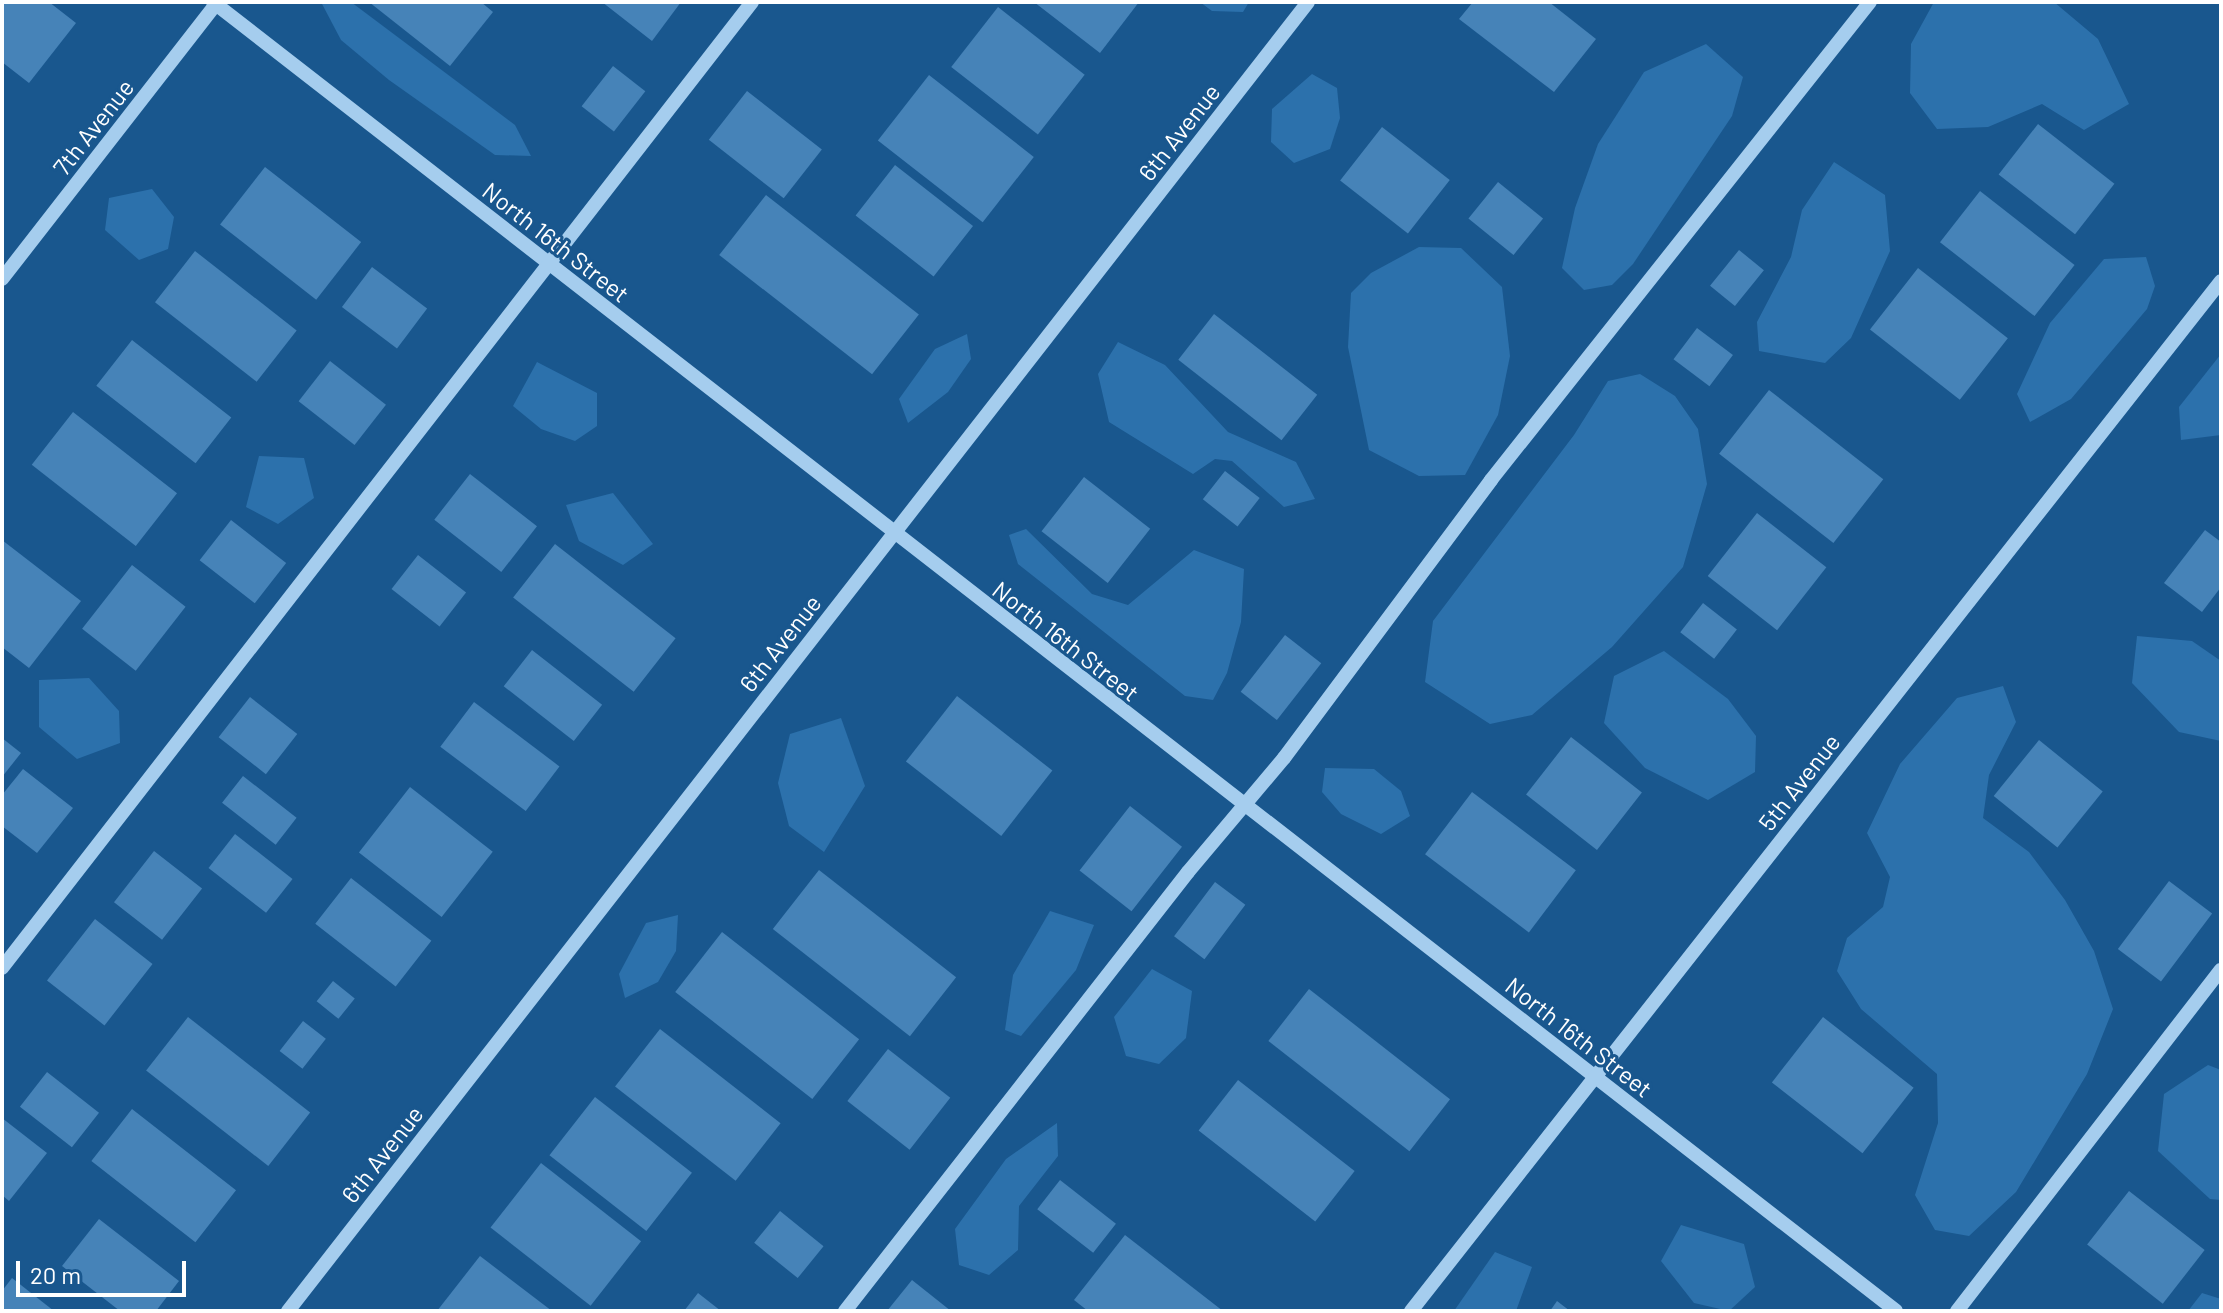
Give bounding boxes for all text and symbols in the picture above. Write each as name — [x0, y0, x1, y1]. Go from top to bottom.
street label: 7th Avenue — [47, 73, 139, 181]
street label: 6th Avenue — [1132, 78, 1226, 186]
street label: North 16th Street — [477, 176, 635, 308]
street label: North 16th Street — [987, 575, 1145, 707]
street label: 6th Avenue — [733, 589, 827, 697]
street label: 5th Avenue — [1752, 728, 1846, 836]
street label: North 16th Street — [1500, 971, 1658, 1103]
street label: 6th Avenue — [335, 1100, 429, 1208]
scale bar — [20, 1245, 190, 1295]
text: 20 m — [30, 1260, 81, 1289]

